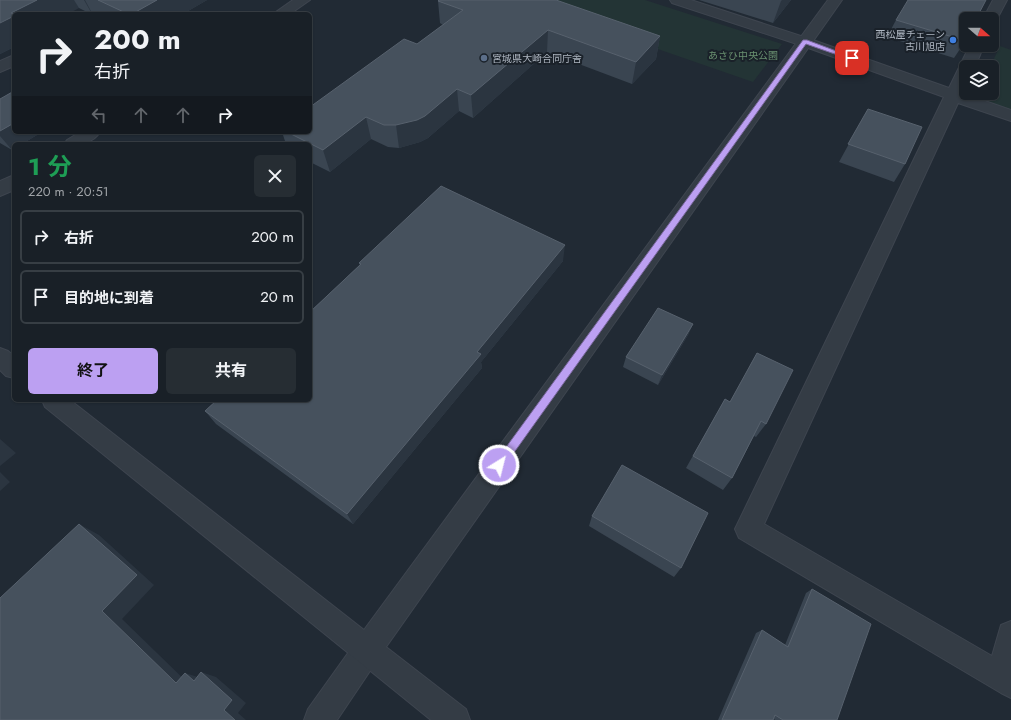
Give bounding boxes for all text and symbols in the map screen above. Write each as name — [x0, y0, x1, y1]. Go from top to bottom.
north arrow — [959, 12, 999, 52]
map controls — [959, 12, 999, 100]
text: 200 m — [94, 19, 181, 60]
place label: 西松屋チェーン 古川旭店 — [876, 27, 945, 54]
icon: right — [28, 28, 80, 80]
marker: 西松屋チェーン 古川旭店 — [948, 35, 958, 45]
pin — [835, 41, 869, 75]
icon: arrive — [841, 47, 863, 69]
park label: あさひ中央公園 — [708, 48, 778, 63]
place label: 宮城県大崎合同庁舎 — [492, 51, 582, 66]
marker: 宮城県大崎合同庁舎 — [479, 53, 489, 63]
text: 右折 — [94, 59, 130, 85]
button: layers — [959, 60, 999, 100]
icon: left — [88, 104, 110, 126]
icon: ahead — [130, 104, 152, 126]
icon: ahead — [172, 104, 194, 126]
icon: right — [214, 104, 236, 126]
text: 1 分 — [28, 149, 71, 184]
button: close — [254, 155, 296, 197]
text: 220 m · 20:51 — [28, 182, 109, 201]
icon: right — [30, 226, 52, 248]
text: 200 m — [251, 226, 294, 248]
text: 右折 — [64, 227, 94, 249]
icon: arrive — [30, 286, 52, 308]
text: 20 m — [260, 286, 294, 308]
text: 目的地に到着 — [64, 287, 154, 309]
button: 終了 — [28, 348, 158, 394]
button: 共有 — [166, 348, 296, 394]
position arrow — [478, 444, 520, 486]

